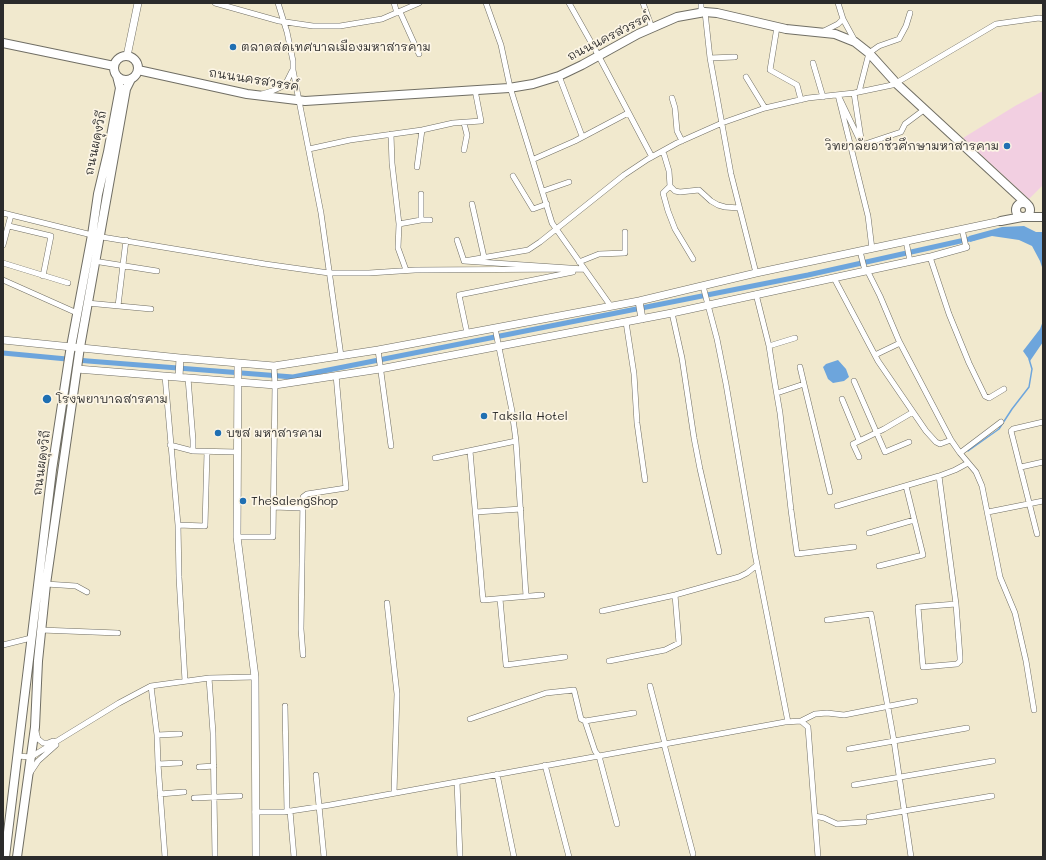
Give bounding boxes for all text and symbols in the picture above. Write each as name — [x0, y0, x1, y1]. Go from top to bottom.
street label: ถนนนครสวรรค์ — [565, 10, 653, 64]
place label: ตลาดสดเทศบาลเมืองมหาสารคาม — [241, 40, 431, 54]
marker: ตลาดสดเทศบาลเมืองมหาสารคาม — [228, 42, 238, 52]
street label: ถนนนครสวรรค์ — [208, 66, 300, 94]
street label: ถนนผดุงวิถี — [82, 109, 110, 177]
place label: วิทยาลัยอาชีวศึกษามหาสารคาม — [825, 139, 999, 153]
marker: วิทยาลัยอาชีวศึกษามหาสารคาม — [1002, 141, 1012, 151]
place label: โรงพยาบาลสารคาม — [56, 392, 168, 406]
marker: โรงพยาบาลสารคาม — [41, 393, 53, 405]
place label: Taksila Hotel — [492, 409, 568, 423]
marker: Taksila Hotel — [479, 411, 489, 421]
place label: บขส มหาสารคาม — [226, 426, 322, 440]
marker: บขส มหาสารคาม — [213, 428, 223, 438]
street label: ถนนผดุงวิถี — [30, 429, 54, 497]
place label: TheSalengShop — [251, 494, 338, 508]
marker: TheSalengShop — [238, 496, 248, 506]

